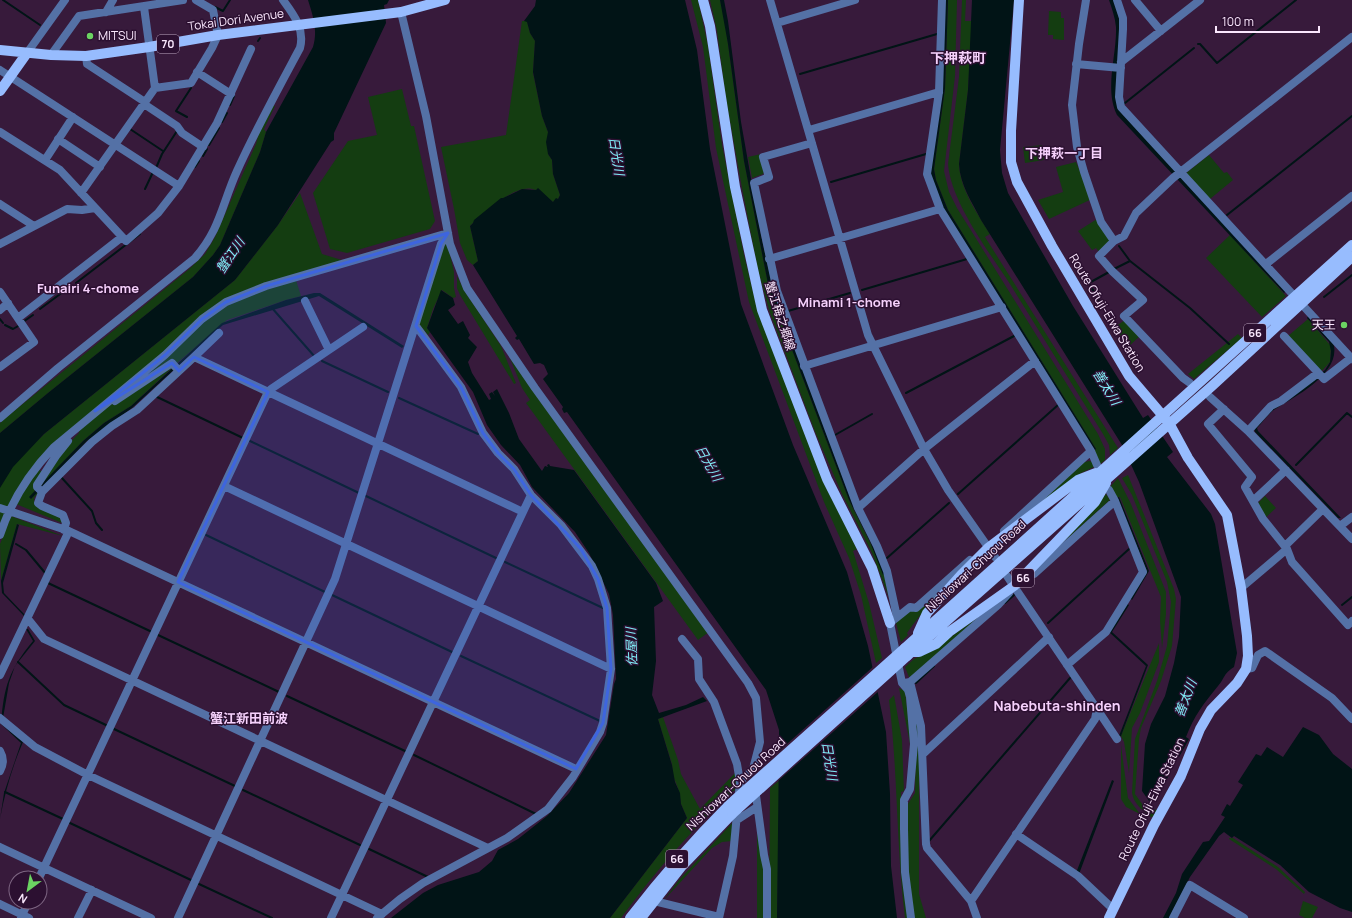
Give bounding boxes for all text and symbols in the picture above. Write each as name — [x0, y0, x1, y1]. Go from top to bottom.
street label: Tokai Dori Avenue — [187, 4, 285, 35]
scale bar — [1216, 8, 1319, 34]
text: 100 m — [1222, 13, 1254, 30]
place label: MITSUI — [98, 27, 137, 44]
marker: MITSUI — [85, 31, 95, 41]
road number: 70 — [157, 35, 179, 53]
district label: 下押萩町 — [930, 48, 986, 67]
water label: 日光川 — [605, 135, 629, 179]
district label: 下押萩一丁目 — [1025, 144, 1103, 162]
water label: 蟹江川 — [212, 232, 249, 276]
street label: Route Ofuji-Eiwa Station — [1065, 251, 1149, 375]
district label: Funairi 4-chome — [37, 279, 139, 297]
street label: 蟹江梅之郷線 — [761, 279, 800, 353]
district label: Minami 1-chome — [798, 293, 900, 311]
place label: 天王 — [1312, 316, 1336, 333]
marker: 天王 — [1339, 320, 1349, 330]
road number: 66 — [1244, 324, 1266, 342]
water label: 善太川 — [1089, 366, 1126, 410]
water label: 日光川 — [691, 442, 728, 486]
street label: Nishiowari-Chuou Road — [922, 516, 1030, 615]
road number: 66 — [1012, 569, 1034, 587]
water label: 佐屋川 — [621, 625, 641, 667]
water label: 善太川 — [1170, 675, 1201, 719]
district label: Nabebuta-shinden — [993, 696, 1121, 715]
district label: 蟹江新田前波 — [210, 709, 288, 727]
street label: Nishiowari-Chuou Road — [682, 733, 789, 834]
street label: Route Ofuji-Eiwa Station — [1114, 734, 1189, 863]
water label: 日光川 — [818, 740, 842, 784]
road number: 66 — [666, 850, 688, 868]
north arrow — [8, 870, 48, 910]
text: N — [15, 890, 30, 907]

